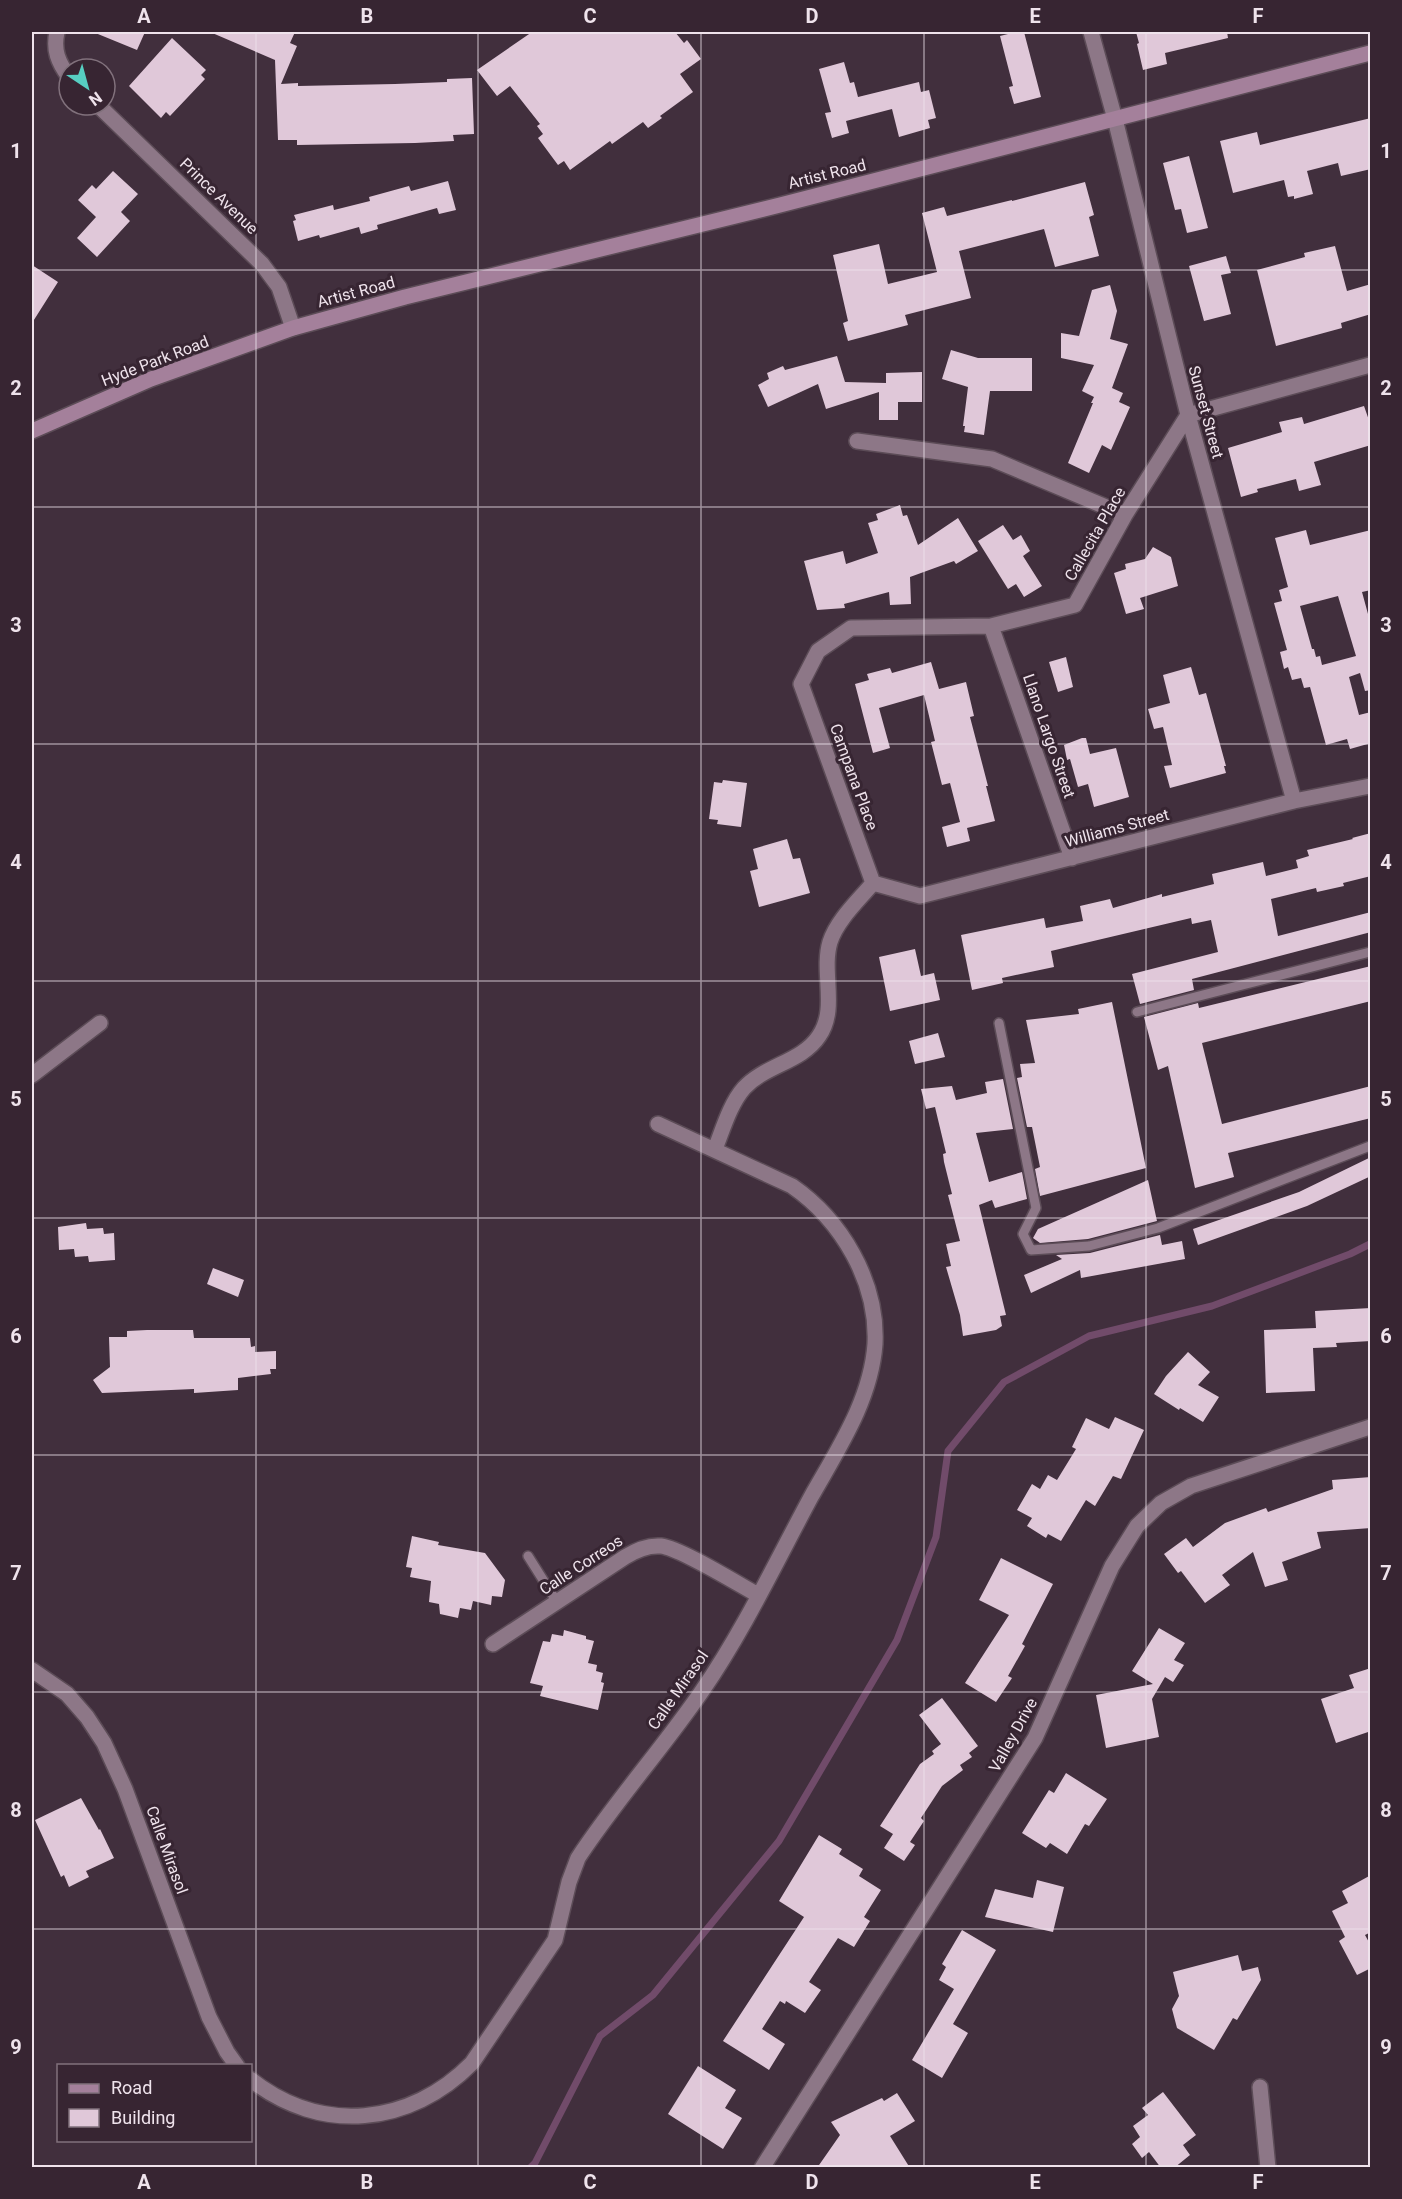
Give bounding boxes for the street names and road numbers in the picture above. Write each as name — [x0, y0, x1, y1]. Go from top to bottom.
street label: Prince Avenue — [176, 154, 262, 238]
street label: Artist Road — [786, 155, 868, 193]
street label: Artist Road — [315, 273, 397, 311]
street label: Hyde Park Road — [99, 332, 211, 390]
street label: Sunset Street — [1184, 364, 1228, 460]
street label: Callecita Place — [1060, 484, 1130, 584]
street label: Llano Largo Street — [1019, 671, 1079, 801]
street label: Campana Place — [826, 721, 882, 833]
street label: Williams Street — [1063, 805, 1171, 851]
street label: Calle Correos — [536, 1531, 626, 1599]
street label: Calle Mirasol — [644, 1647, 712, 1733]
street label: Valley Drive — [985, 1694, 1041, 1776]
street label: Calle Mirasol — [142, 1803, 192, 1897]

